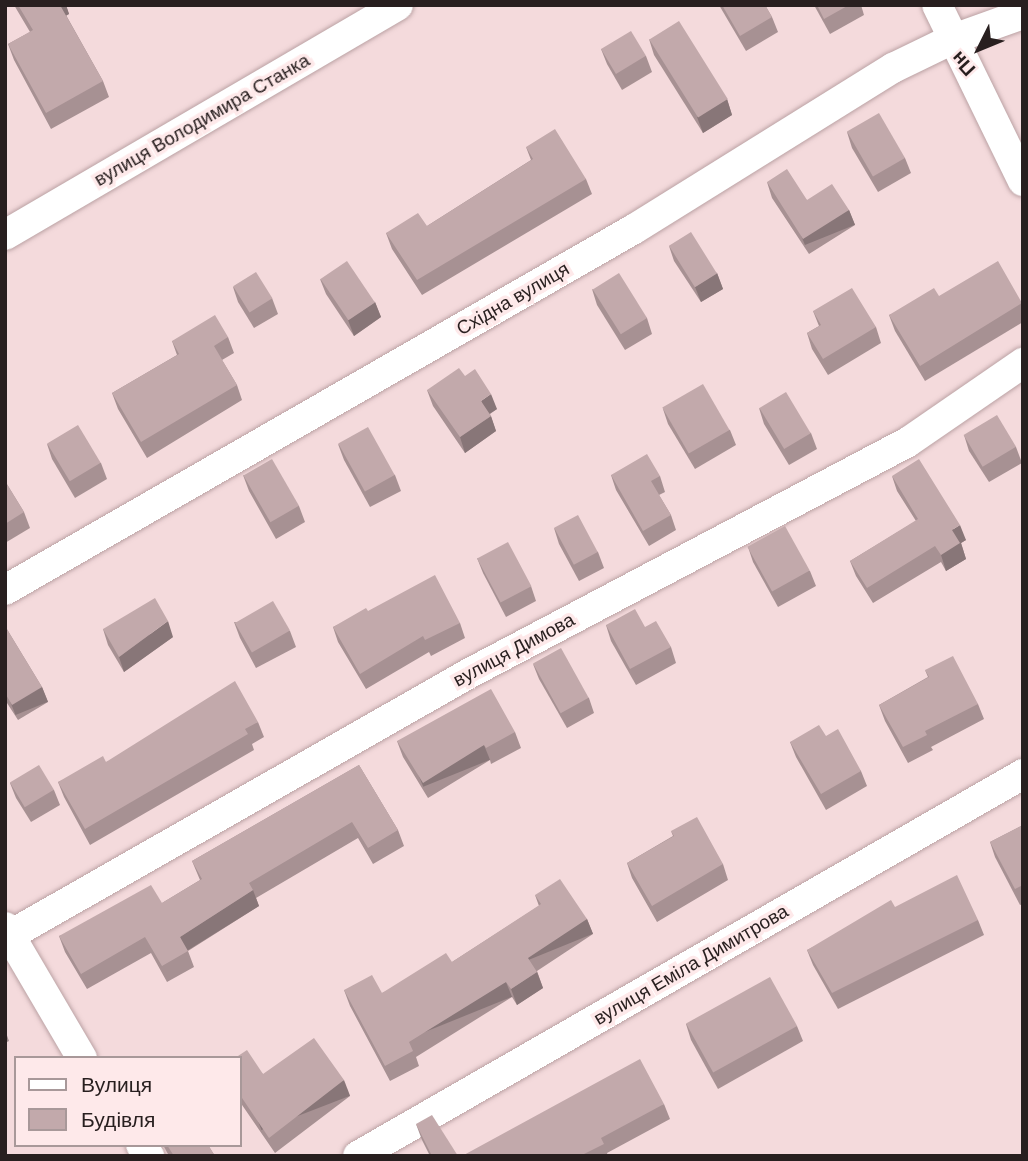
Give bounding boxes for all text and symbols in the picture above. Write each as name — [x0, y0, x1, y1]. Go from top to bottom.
north arrow — [944, 14, 1014, 84]
text: Пн — [946, 46, 981, 81]
street label: вулиця Володимира Станка — [90, 49, 314, 191]
street label: Східна вулиця — [453, 258, 573, 340]
street label: вулиця Димова — [449, 608, 579, 692]
street label: вулиця Еміла Димитрова — [590, 900, 792, 1030]
legend — [14, 1056, 242, 1147]
text: Вулиця — [81, 1071, 152, 1099]
text: Будівля — [81, 1106, 155, 1134]

